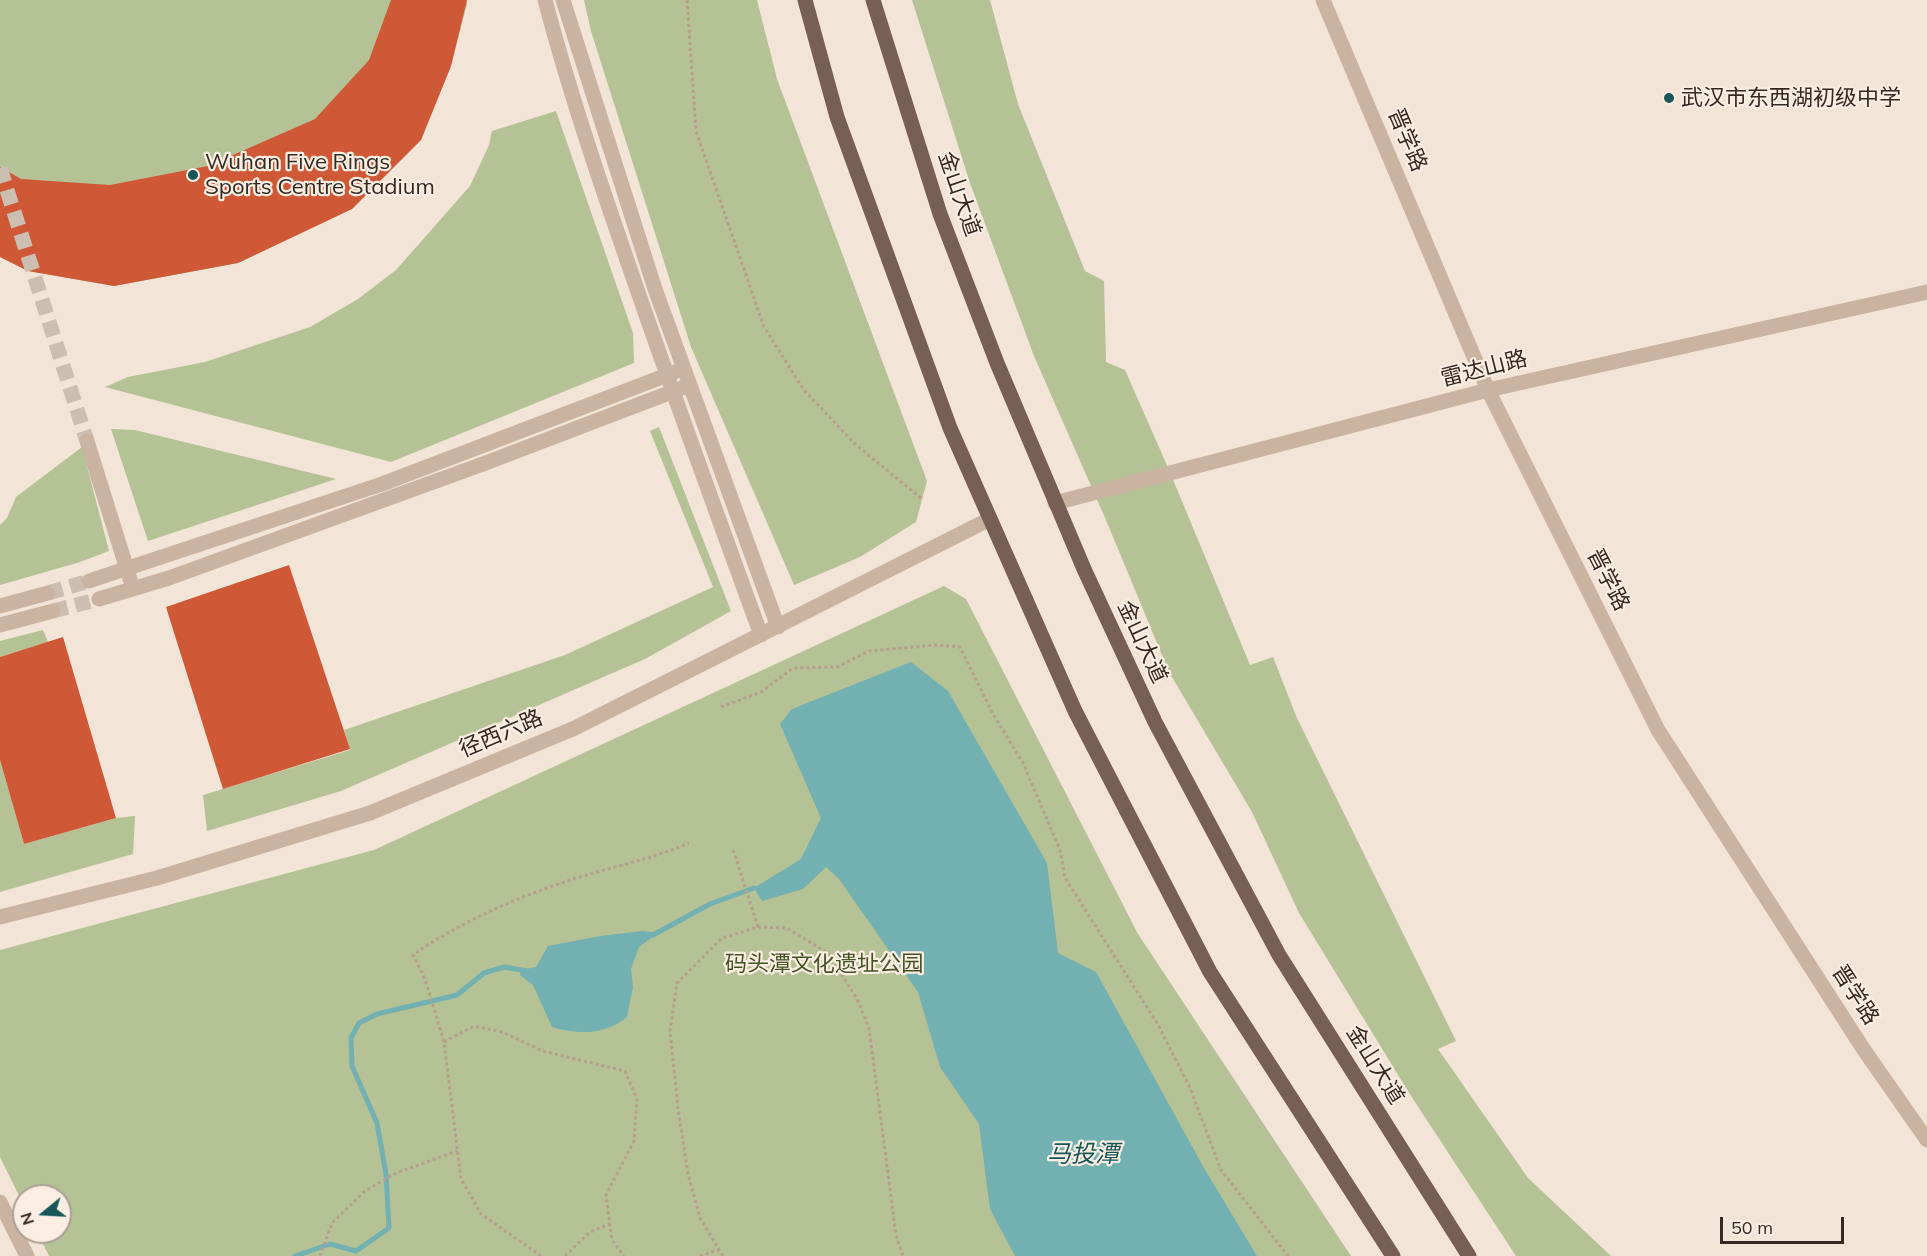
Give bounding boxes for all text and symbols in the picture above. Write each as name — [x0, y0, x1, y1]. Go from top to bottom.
place label: 武汉市东西湖初级中学 — [1681, 85, 1901, 111]
marker: 武汉市东西湖初级中学 — [1662, 91, 1676, 105]
street label: 晋学路 — [1382, 104, 1432, 176]
street label: 金山大道 — [932, 148, 986, 240]
place label: Wuhan Five Rings Sports Centre Stadium — [205, 149, 435, 200]
marker: Wuhan Five Rings Sports Centre Stadium — [186, 168, 200, 182]
street label: 雷达山路 — [1438, 346, 1530, 392]
street label: 晋学路 — [1581, 545, 1635, 615]
street label: 金山大道 — [1111, 597, 1173, 687]
street label: 径西六路 — [455, 705, 547, 763]
park label: 码头潭文化遗址公园 — [725, 951, 923, 977]
street label: 晋学路 — [1826, 960, 1884, 1030]
street label: 金山大道 — [1340, 1021, 1410, 1109]
water label: 马投潭 — [1047, 1141, 1119, 1169]
north arrow — [12, 1184, 72, 1244]
scale bar — [1723, 1205, 1848, 1243]
text: N — [15, 1210, 38, 1228]
text: 50 m — [1731, 1216, 1773, 1239]

